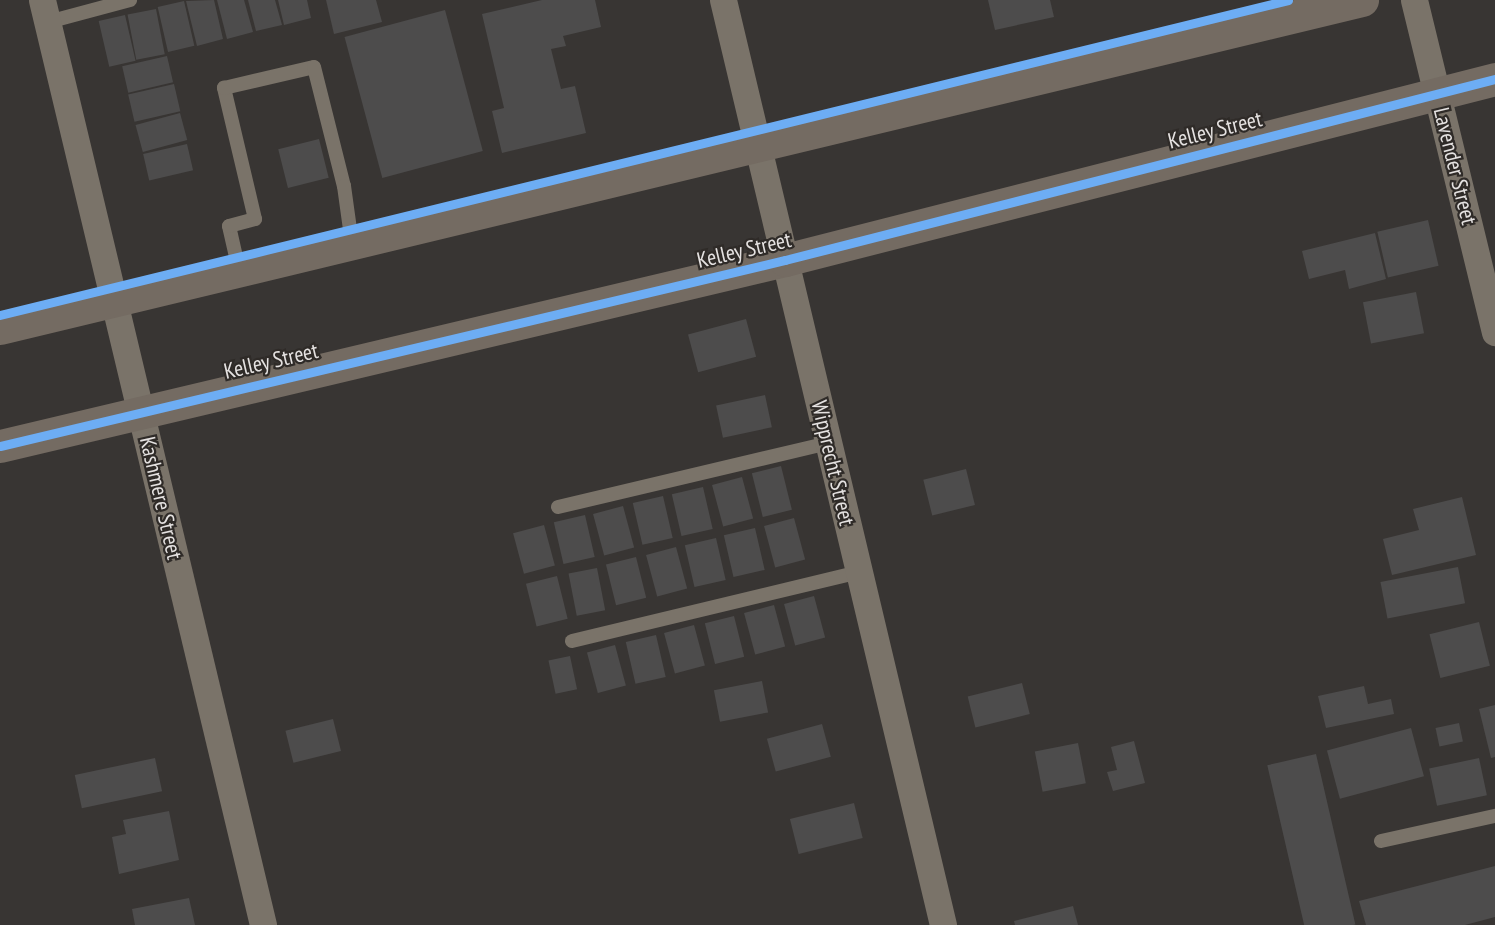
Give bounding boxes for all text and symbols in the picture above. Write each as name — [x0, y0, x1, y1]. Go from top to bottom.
street label: Lavender Street — [1428, 105, 1482, 227]
street label: Kelley Street — [1165, 106, 1265, 154]
street label: Kelley Street — [694, 226, 794, 274]
street label: Kelley Street — [221, 337, 321, 385]
street label: Wipprecht Street — [806, 398, 860, 528]
street label: Kashmere Street — [134, 434, 188, 562]

